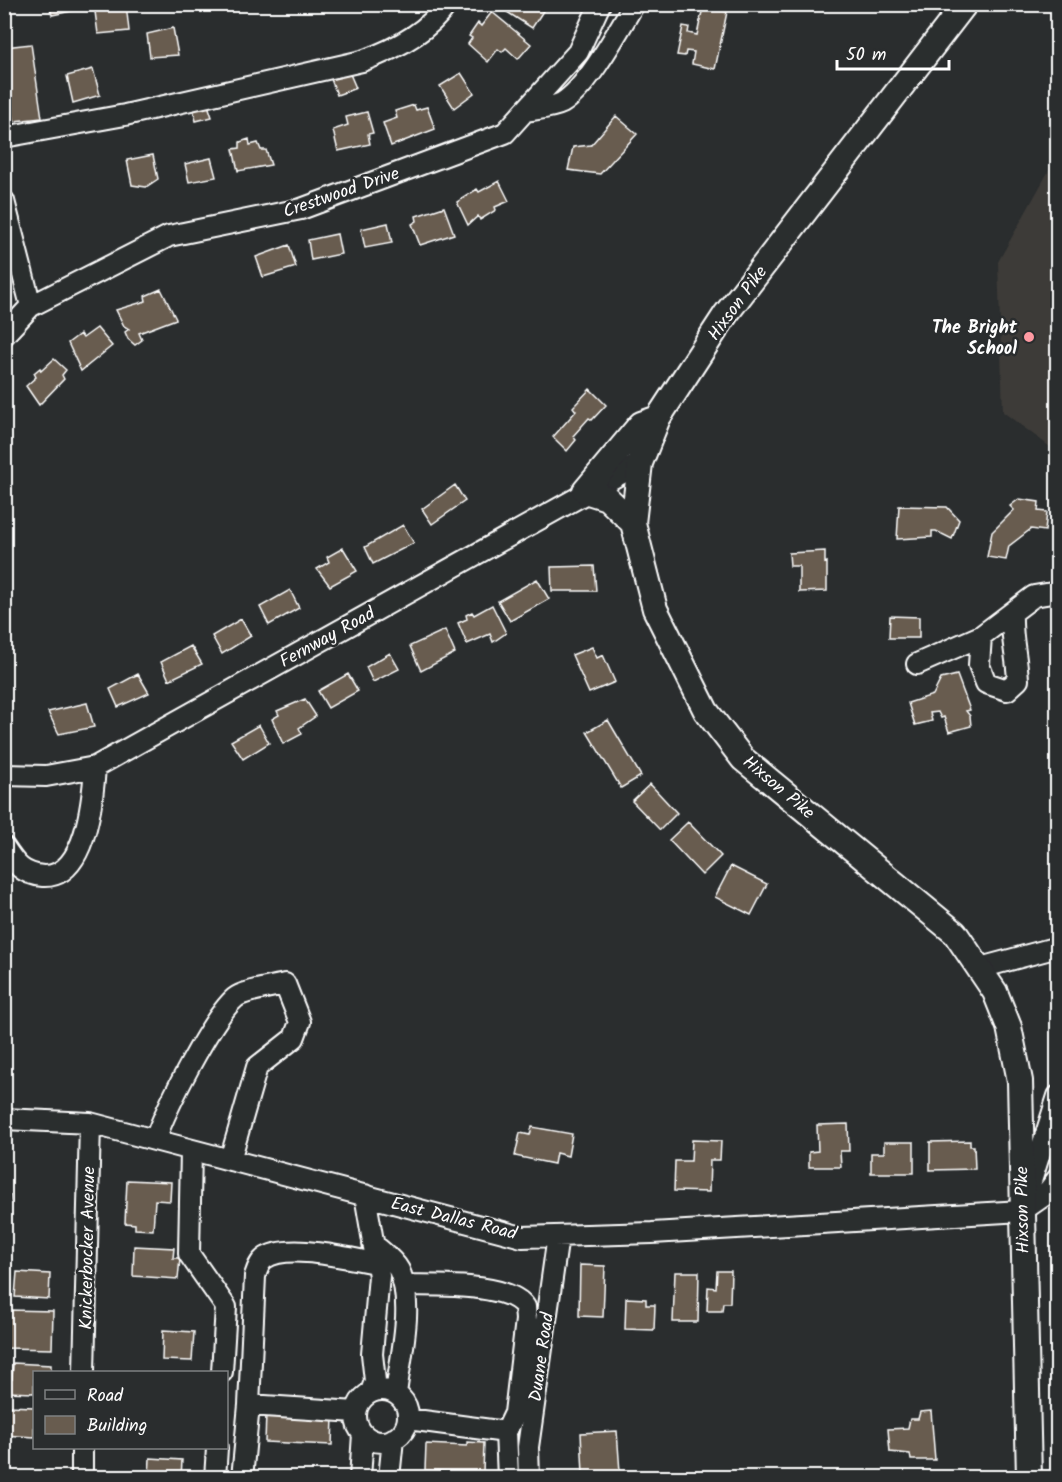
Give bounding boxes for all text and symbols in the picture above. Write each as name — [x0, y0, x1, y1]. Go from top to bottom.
scale bar — [837, 33, 950, 71]
text: 50 m — [846, 41, 886, 70]
street label: Crestwood Drive — [279, 160, 404, 227]
street label: Hixson Pike — [701, 260, 776, 348]
place label: The Bright School — [932, 314, 1018, 364]
marker: The Bright School — [1022, 330, 1036, 344]
street label: Fernway Road — [275, 600, 382, 677]
street label: Hixson Pike — [735, 749, 821, 827]
street label: Knickerbocker Avenue — [73, 1166, 104, 1330]
street label: Hixson Pike — [1008, 1166, 1039, 1254]
street label: East Dallas Road — [387, 1190, 521, 1249]
street label: Duane Road — [522, 1310, 563, 1404]
legend — [33, 1371, 228, 1449]
text: Road — [87, 1382, 124, 1411]
text: Building — [87, 1412, 147, 1441]

